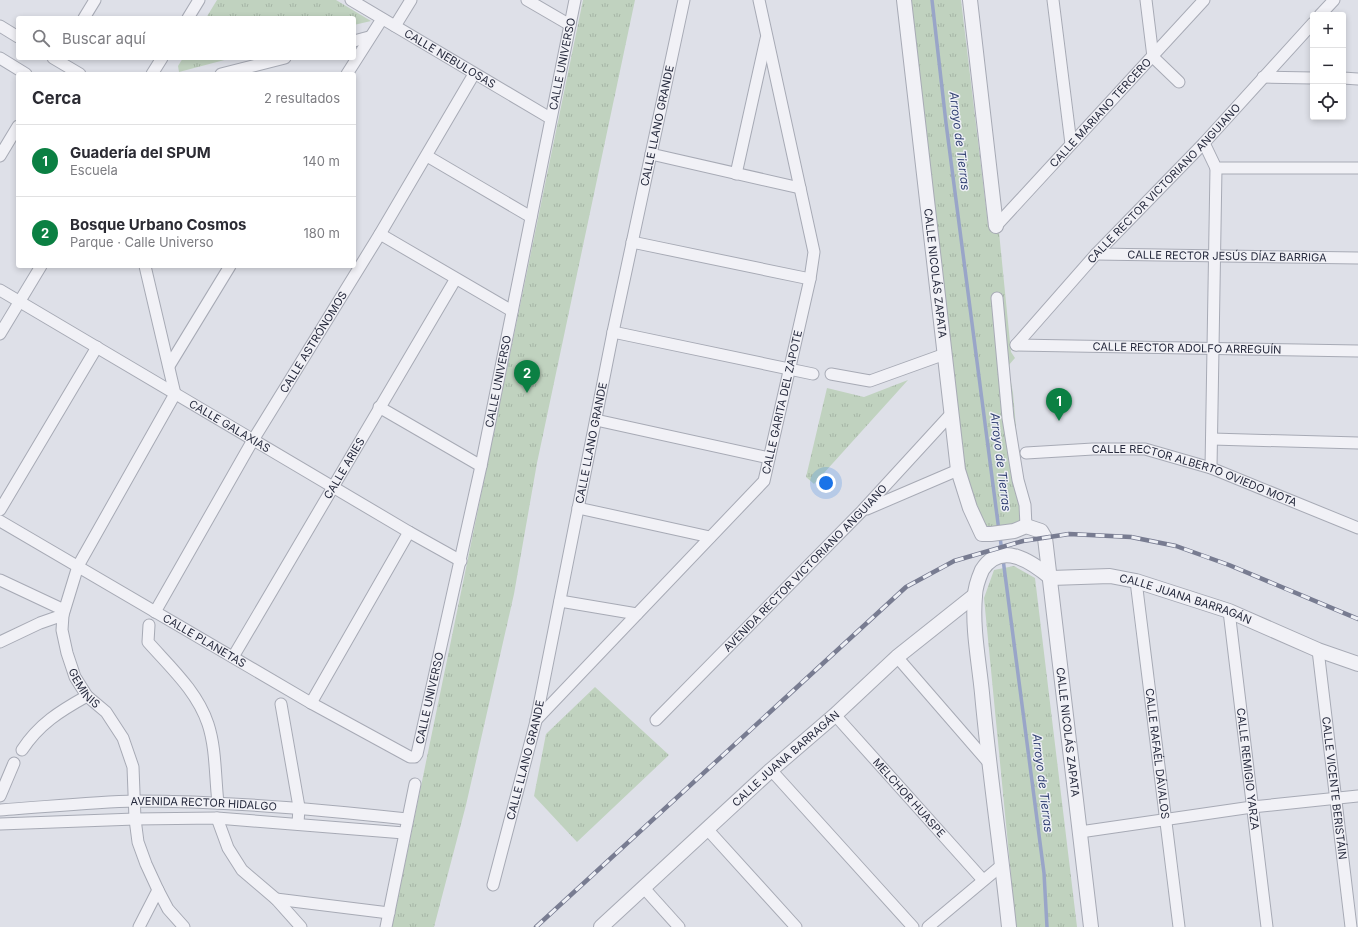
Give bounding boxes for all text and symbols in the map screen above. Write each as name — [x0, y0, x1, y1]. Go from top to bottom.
map controls — [1310, 12, 1346, 120]
button: + — [1310, 12, 1346, 48]
search box — [16, 16, 356, 60]
street label: CALLE UNIVERSO — [546, 16, 578, 111]
street label: CALLE NEBULOSAS — [402, 26, 498, 91]
icon: search — [30, 27, 52, 49]
text: Buscar aquí — [62, 29, 146, 48]
button: − — [1310, 48, 1346, 84]
street label: CALLE MARIANO TERCERO — [1047, 55, 1154, 170]
street label: CALLE LLANO GRANDE — [637, 64, 677, 187]
button: locate — [1310, 84, 1346, 120]
text: Cerca — [32, 88, 81, 108]
text: 2 resultados — [264, 90, 340, 106]
water label: Arroyo de Tierras — [946, 90, 973, 191]
street label: CALLE RECTOR VICTORIANO ANGUIANO — [1084, 101, 1243, 266]
text: Guadería del SPUM — [70, 143, 211, 162]
text: 1 — [42, 153, 48, 169]
text: 140 m — [303, 153, 340, 169]
text: Escuela — [70, 162, 118, 178]
street label: CALLE NICOLÁS ZAPATA — [921, 208, 950, 339]
text: Bosque Urbano Cosmos — [70, 215, 247, 234]
text: 2 — [41, 225, 49, 241]
text: 180 m — [303, 225, 340, 241]
text: Parque · Calle Universo — [70, 234, 214, 250]
street label: CALLE RECTOR JESÚS DÍAZ BARRIGA — [1127, 247, 1327, 265]
street label: CALLE ASTRÓNOMOS — [277, 289, 350, 396]
street label: CALLE GARITA DEL ZAPOTE — [759, 329, 805, 476]
street label: CALLE UNIVERSO — [482, 334, 514, 429]
street label: CALLE RECTOR ADOLFO ARREGUÍN — [1092, 339, 1282, 357]
pin: 2 — [514, 360, 540, 393]
street label: CALLE LLANO GRANDE — [572, 381, 610, 505]
pin: 1 — [1046, 388, 1072, 421]
street label: CALLE GALAXIAS — [187, 396, 273, 455]
water label: Arroyo de Tierras — [987, 411, 1014, 512]
street label: CALLE ARIES — [321, 435, 368, 502]
street label: CALLE RECTOR ALBERTO OVIEDO MOTA — [1092, 442, 1300, 510]
your location — [816, 473, 836, 493]
street label: AVENIDA RECTOR VICTORIANO ANGUIANO — [720, 481, 890, 655]
street label: CALLE JUANA BARRAGÁN — [1118, 571, 1254, 627]
street label: CALLE PLANETAS — [160, 611, 249, 671]
street label: CALLE UNIVERSO — [412, 651, 446, 745]
street label: CALLE NICOLÁS ZAPATA — [1053, 666, 1083, 798]
street label: GEMINIS — [66, 667, 103, 711]
street label: CALLE RAFAÉL DÁVALOS — [1142, 688, 1173, 820]
street label: CALLE LLANO GRANDE — [503, 699, 547, 822]
street label: CALLE JUANA BARRAGÁN — [729, 707, 842, 810]
street label: CALLE REMIGIO YARZA — [1234, 707, 1262, 831]
street label: CALLE VICENTE BERISTÁIN — [1319, 716, 1350, 860]
water label: Arroyo de Tierras — [1029, 732, 1056, 833]
street label: MELCHOR HUASPE — [870, 755, 948, 840]
street label: AVENIDA RECTOR HIDALGO — [130, 794, 277, 814]

